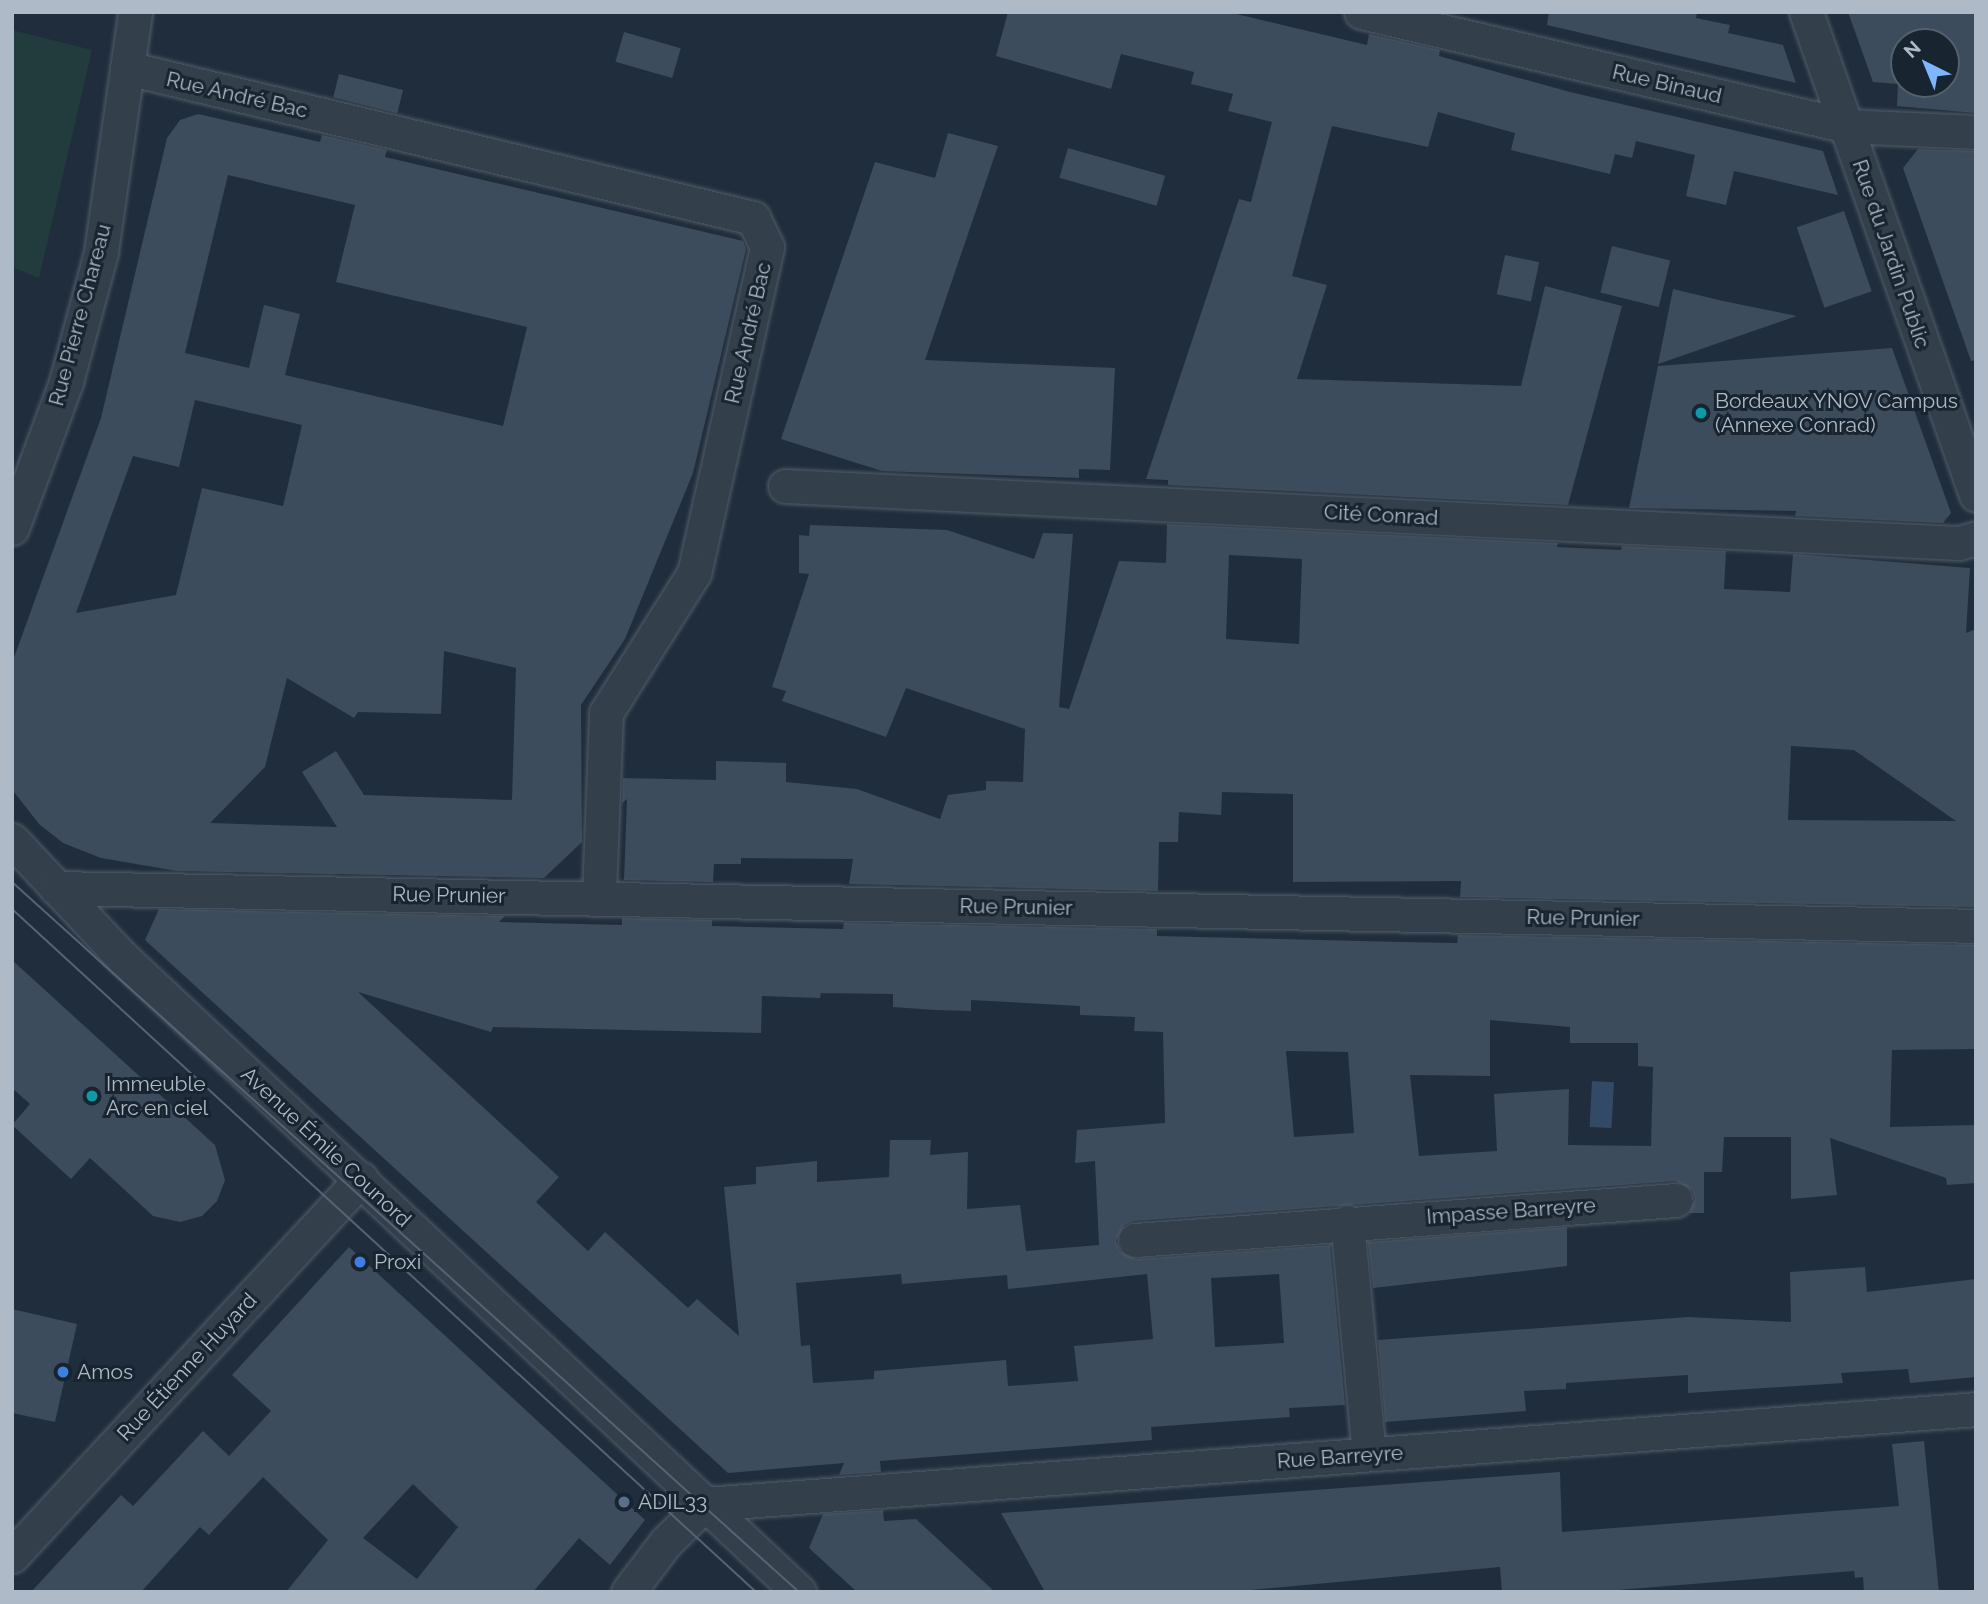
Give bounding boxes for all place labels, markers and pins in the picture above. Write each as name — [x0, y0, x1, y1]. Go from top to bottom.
place label: Bordeaux YNOV Campus (Annexe Conrad) — [1715, 388, 1959, 438]
marker: Bordeaux YNOV Campus (Annexe Conrad) — [1693, 405, 1709, 421]
place label: Immeuble Arc en ciel — [106, 1071, 208, 1121]
marker: Immeuble Arc en ciel — [84, 1088, 100, 1104]
place label: Proxi — [374, 1249, 421, 1275]
marker: Proxi — [352, 1254, 368, 1270]
place label: Amos — [77, 1359, 133, 1385]
marker: Amos — [55, 1364, 71, 1380]
place label: ADIL33 — [638, 1489, 707, 1515]
marker: ADIL33 — [616, 1494, 632, 1510]

